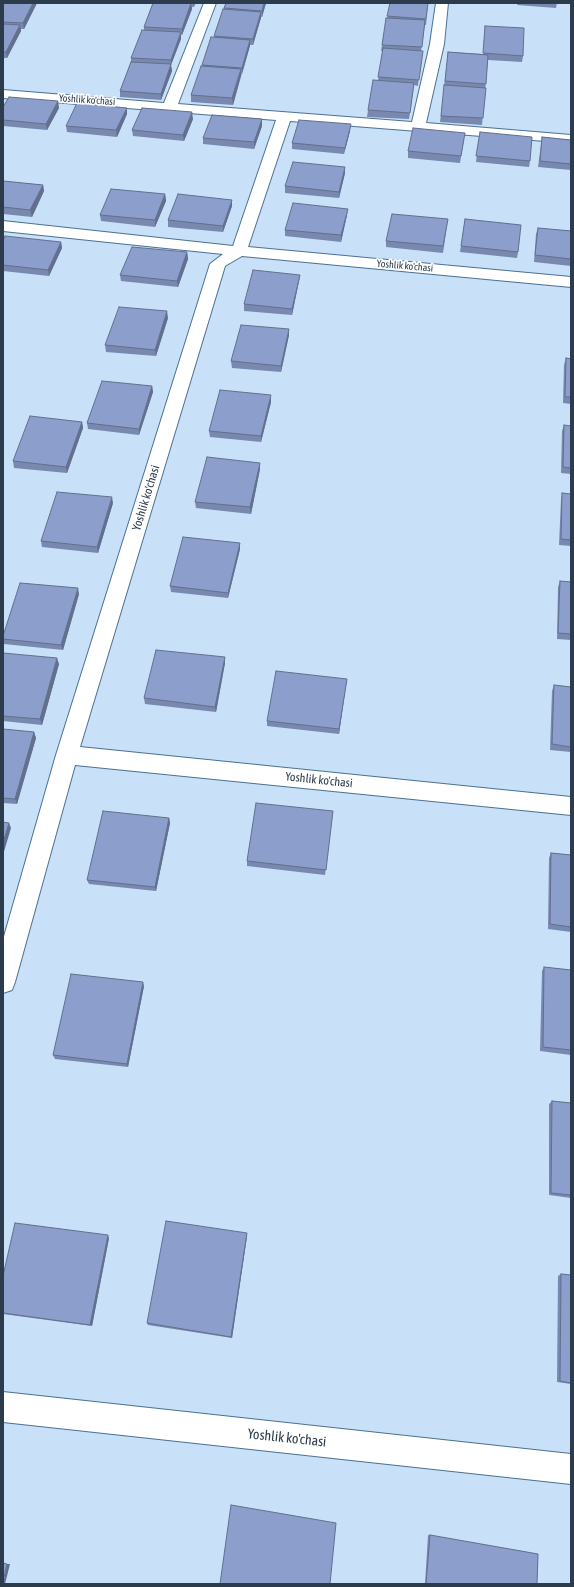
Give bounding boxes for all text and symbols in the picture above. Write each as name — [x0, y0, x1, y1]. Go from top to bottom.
street label: Yoshlik ko'chasi — [58, 92, 116, 108]
street label: Yoshlik ko'chasi — [376, 258, 434, 274]
street label: Yoshlik ko'chasi — [129, 464, 163, 532]
street label: Yoshlik ko'chasi — [285, 769, 353, 791]
street label: Yoshlik ko'chasi — [247, 1426, 327, 1450]

